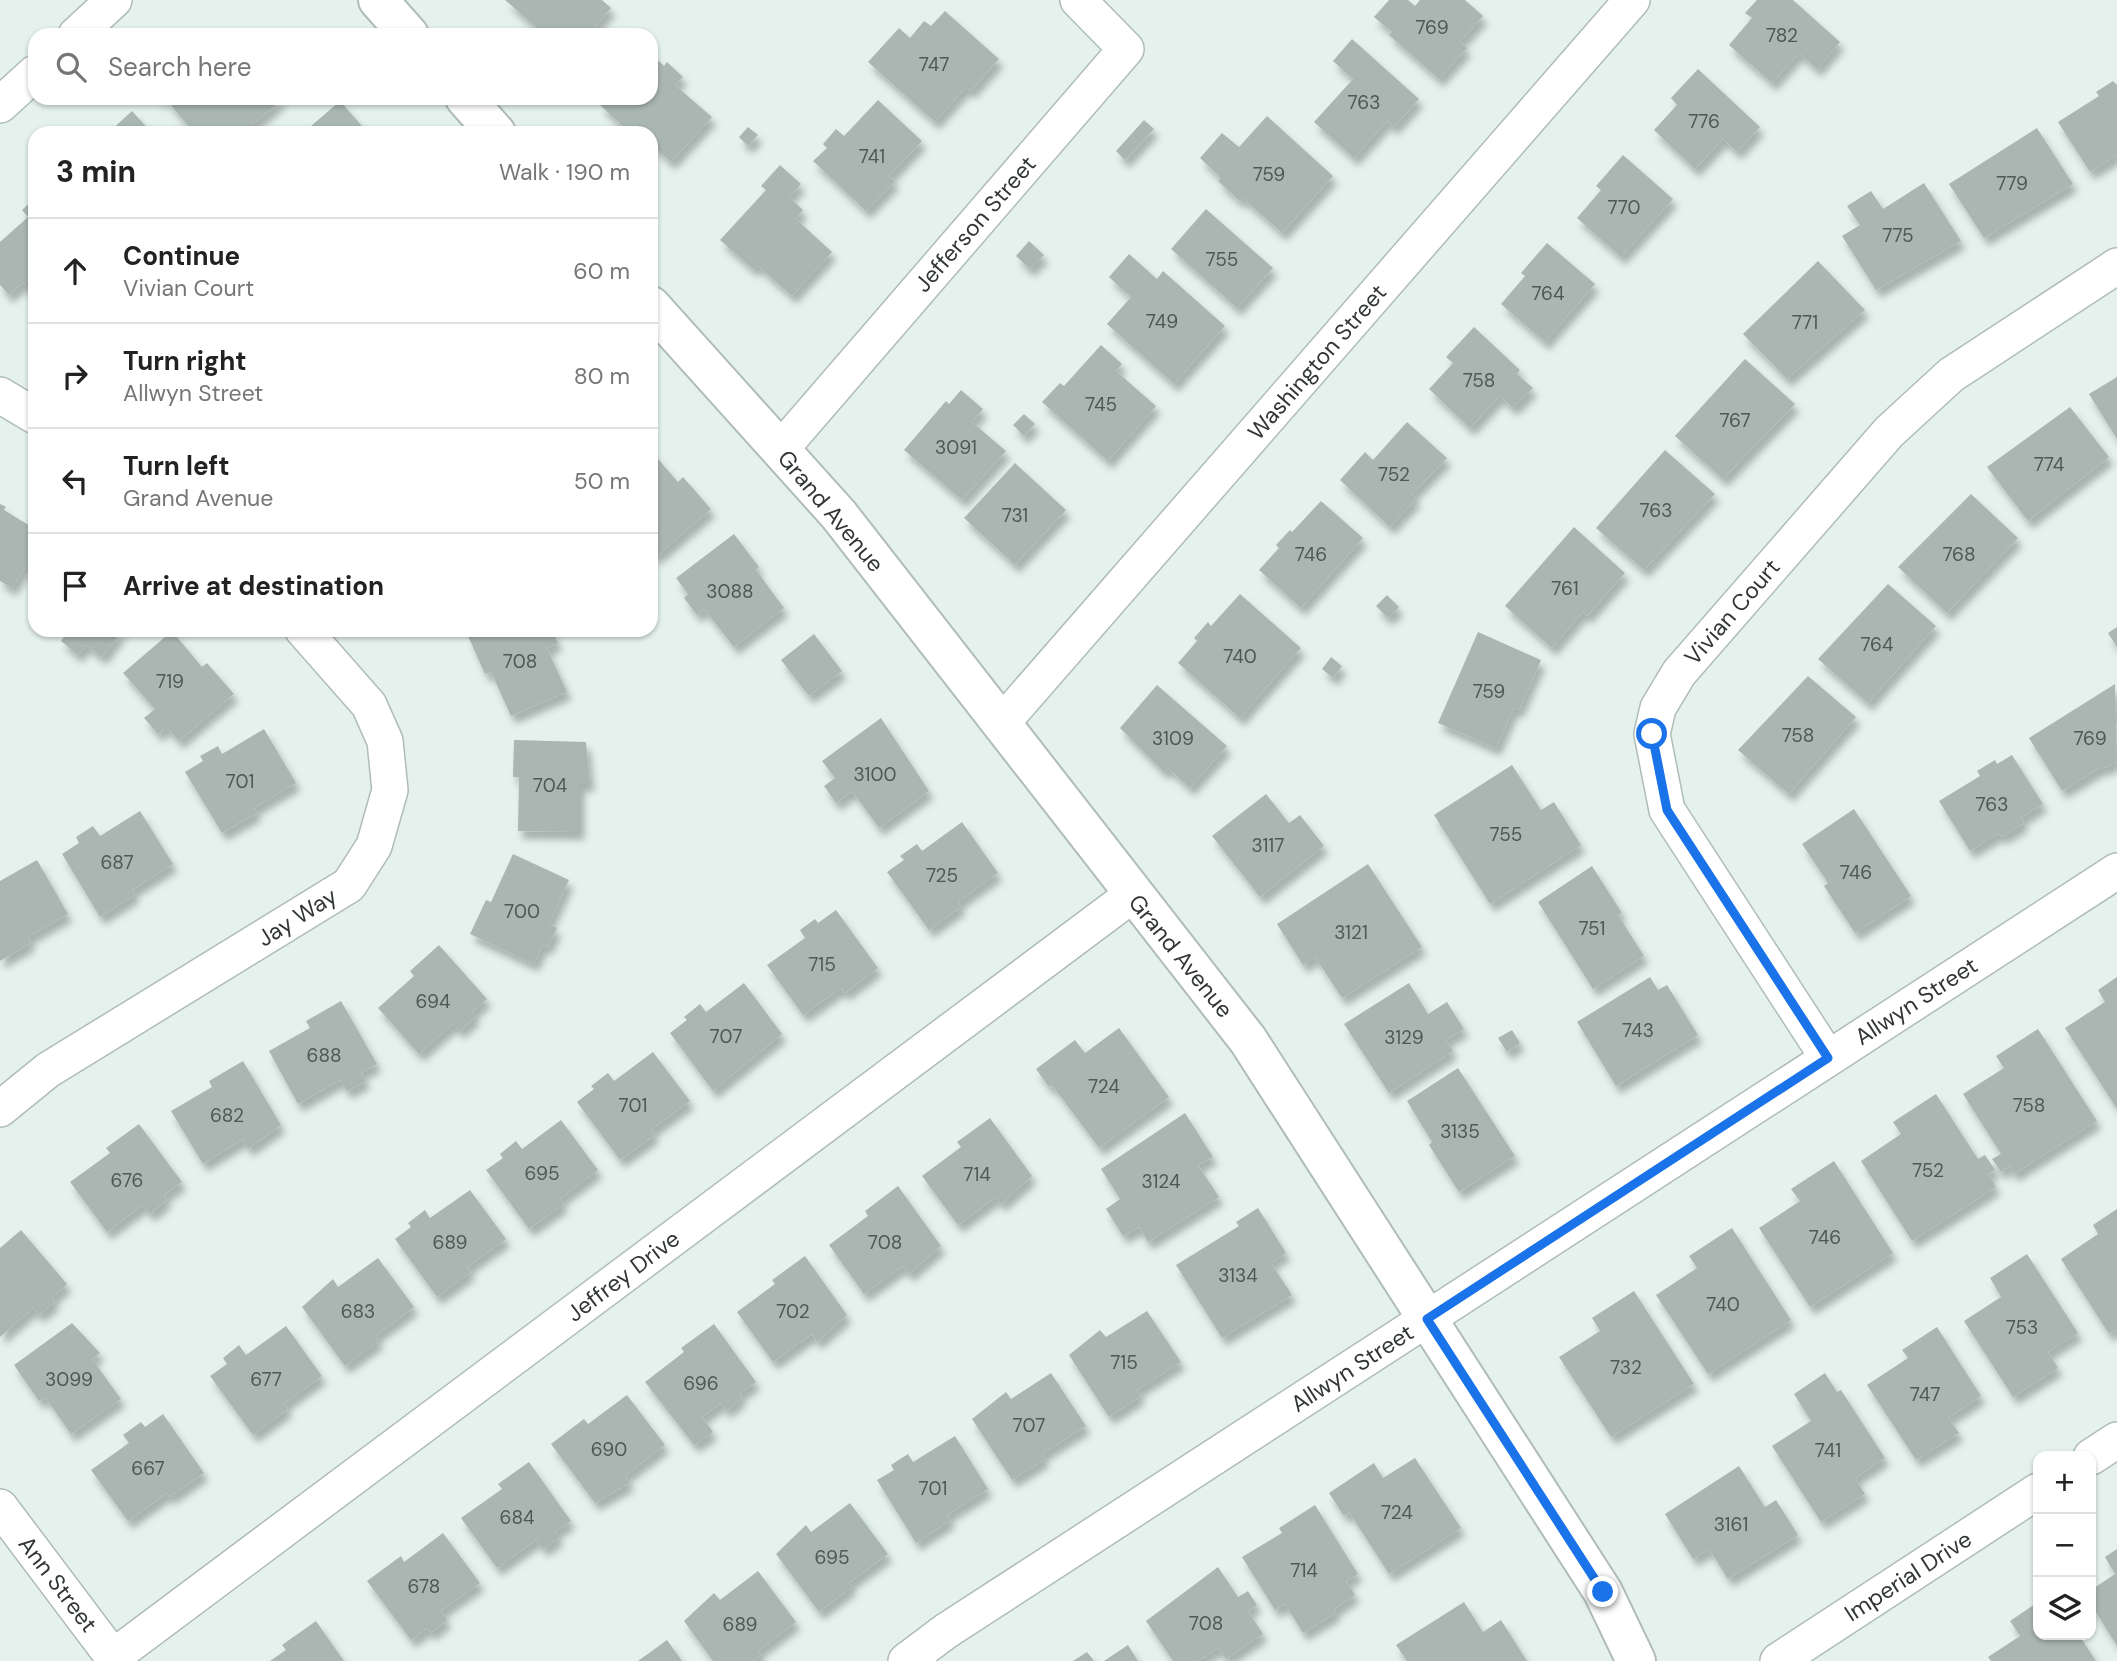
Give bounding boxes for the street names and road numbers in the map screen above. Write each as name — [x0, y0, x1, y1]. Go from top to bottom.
street label: Jefferson Street — [908, 150, 1042, 298]
street label: Washington Street — [1241, 278, 1393, 446]
street label: Grand Avenue — [771, 444, 891, 578]
street label: Vivian Court — [1678, 553, 1786, 671]
street label: Jay Way — [251, 881, 343, 953]
street label: Grand Avenue — [1122, 888, 1240, 1024]
street label: Allwyn Street — [1849, 950, 1983, 1052]
street label: Jeffrey Drive — [560, 1224, 686, 1328]
street label: Allwyn Street — [1285, 1317, 1419, 1419]
street label: Imperial Drive — [1839, 1524, 1977, 1628]
street label: Ann Street — [12, 1530, 104, 1638]

